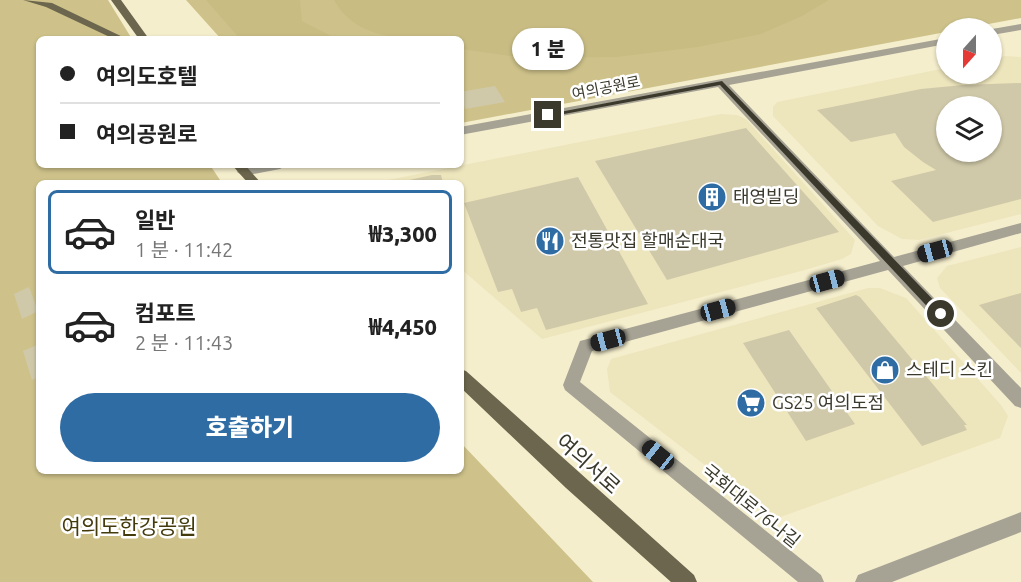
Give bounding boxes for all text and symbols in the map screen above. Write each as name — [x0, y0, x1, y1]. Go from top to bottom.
north arrow — [936, 18, 1002, 84]
map controls — [936, 18, 1002, 162]
callout: 1 분 — [512, 28, 584, 70]
text: 1 분 — [531, 37, 565, 60]
text: 여의도호텔 — [96, 63, 197, 88]
street label: 여의공원로 — [570, 73, 641, 102]
button: layers — [936, 96, 1002, 162]
route end — [534, 101, 561, 128]
text: 여의공원로 — [96, 121, 197, 146]
building icon: 태영빌딩 — [696, 181, 728, 213]
place label: 태영빌딩 — [733, 186, 799, 206]
icon: car — [63, 205, 117, 259]
text: 일반 — [135, 207, 175, 232]
text: ₩3,300 — [369, 221, 437, 246]
restaurant icon: 전통맛집 할매순대국 — [534, 225, 566, 257]
place label: 전통맛집 할매순대국 — [571, 230, 724, 250]
text: 1 분 · 11:42 — [135, 238, 233, 261]
car — [915, 238, 955, 264]
car — [807, 268, 847, 294]
car — [698, 297, 738, 323]
icon: car — [63, 298, 117, 352]
text: 컴포트 — [135, 300, 196, 325]
route start — [927, 300, 954, 327]
text: ₩4,450 — [369, 314, 437, 339]
car — [588, 327, 628, 353]
text: 2 분 · 11:43 — [135, 331, 233, 354]
shop icon: 스테디 스킨 — [869, 354, 901, 386]
place label: 스테디 스킨 — [906, 359, 993, 379]
supermarket icon: GS25 여의도점 — [735, 387, 767, 419]
place label: GS25 여의도점 — [772, 392, 884, 412]
button: 호출하기 — [60, 393, 440, 462]
street label: 여의서로 — [552, 428, 625, 498]
car — [638, 437, 678, 473]
street label: 국회대로76나길 — [699, 460, 804, 551]
park label: 여의도한강공원 — [61, 514, 197, 538]

